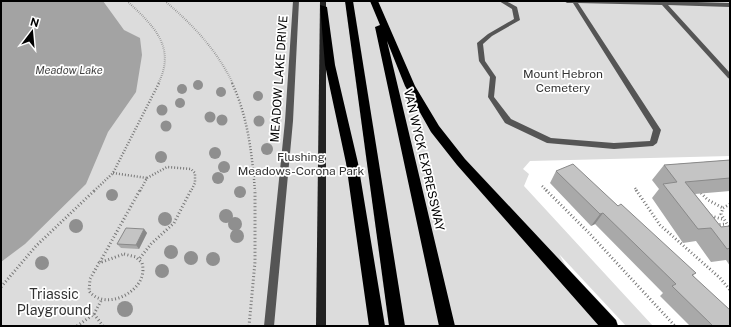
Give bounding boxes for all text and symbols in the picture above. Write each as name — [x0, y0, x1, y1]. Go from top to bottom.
north arrow — [12, 12, 52, 52]
text: N — [29, 15, 41, 29]
street label: MEADOW LAKE DRIVE — [268, 15, 290, 143]
water label: Meadow Lake — [35, 64, 103, 76]
park label: Mount Hebron Cemetery — [523, 67, 603, 95]
street label: VAN WYCK EXPRESSWAY — [401, 88, 447, 233]
park label: Flushing Meadows-Corona Park — [238, 150, 365, 178]
park label: Triassic Playground — [17, 286, 91, 318]

